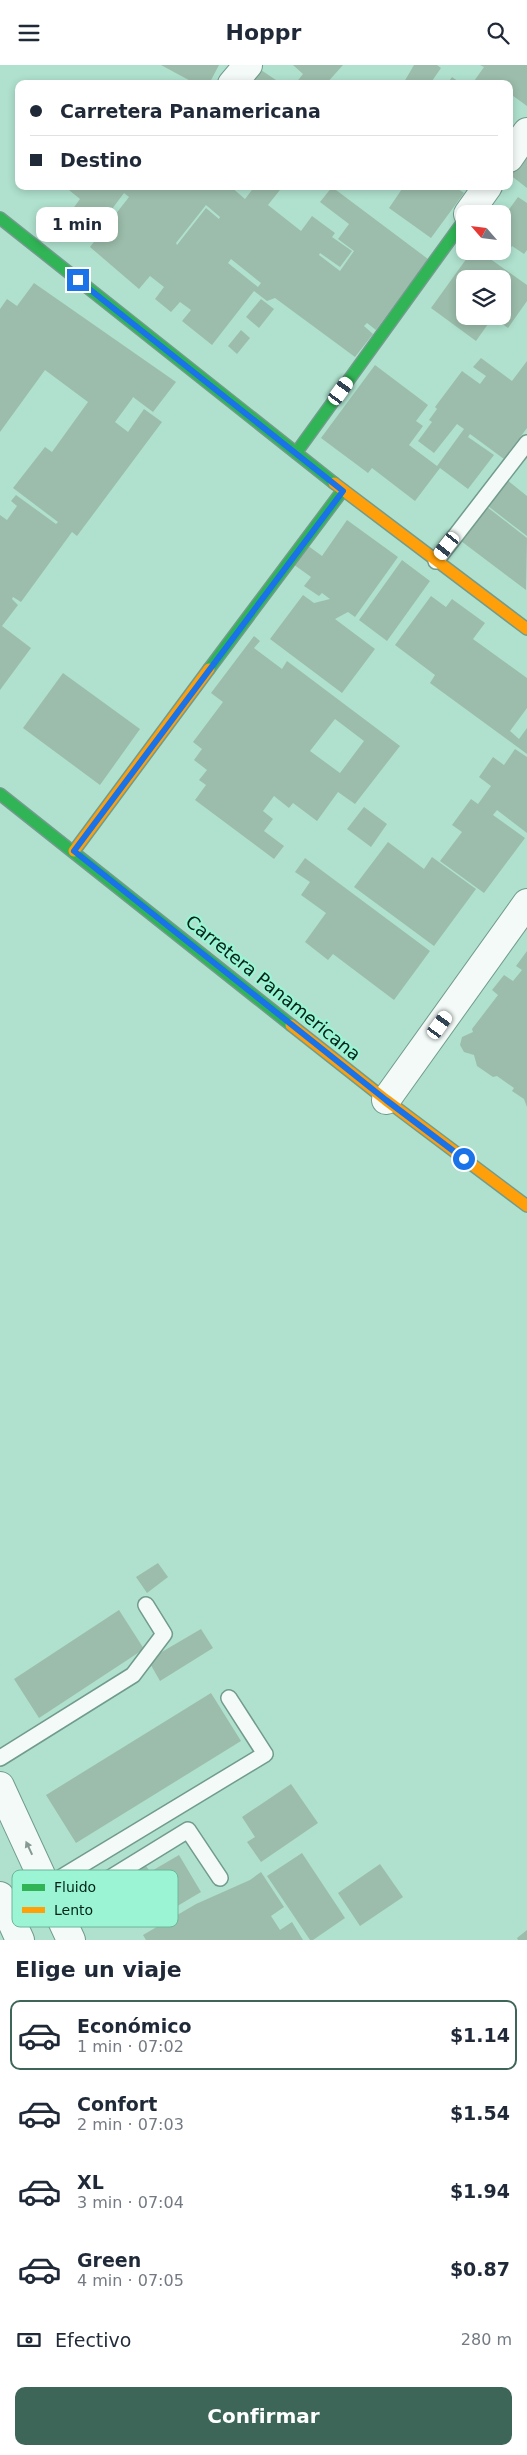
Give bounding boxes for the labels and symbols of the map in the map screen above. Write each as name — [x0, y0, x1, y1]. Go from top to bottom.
north arrow — [456, 205, 511, 260]
callout: 1 min — [37, 207, 119, 243]
route end — [67, 269, 89, 291]
car — [326, 374, 355, 408]
car — [431, 530, 462, 562]
street label: Carretera Panamericana — [182, 911, 365, 1065]
car — [425, 1008, 454, 1042]
route start — [453, 1148, 475, 1170]
one-way arrow — [25, 1841, 33, 1855]
legend — [12, 1870, 178, 1927]
text: Fluido — [54, 1879, 96, 1895]
text: Lento — [54, 1902, 93, 1918]

